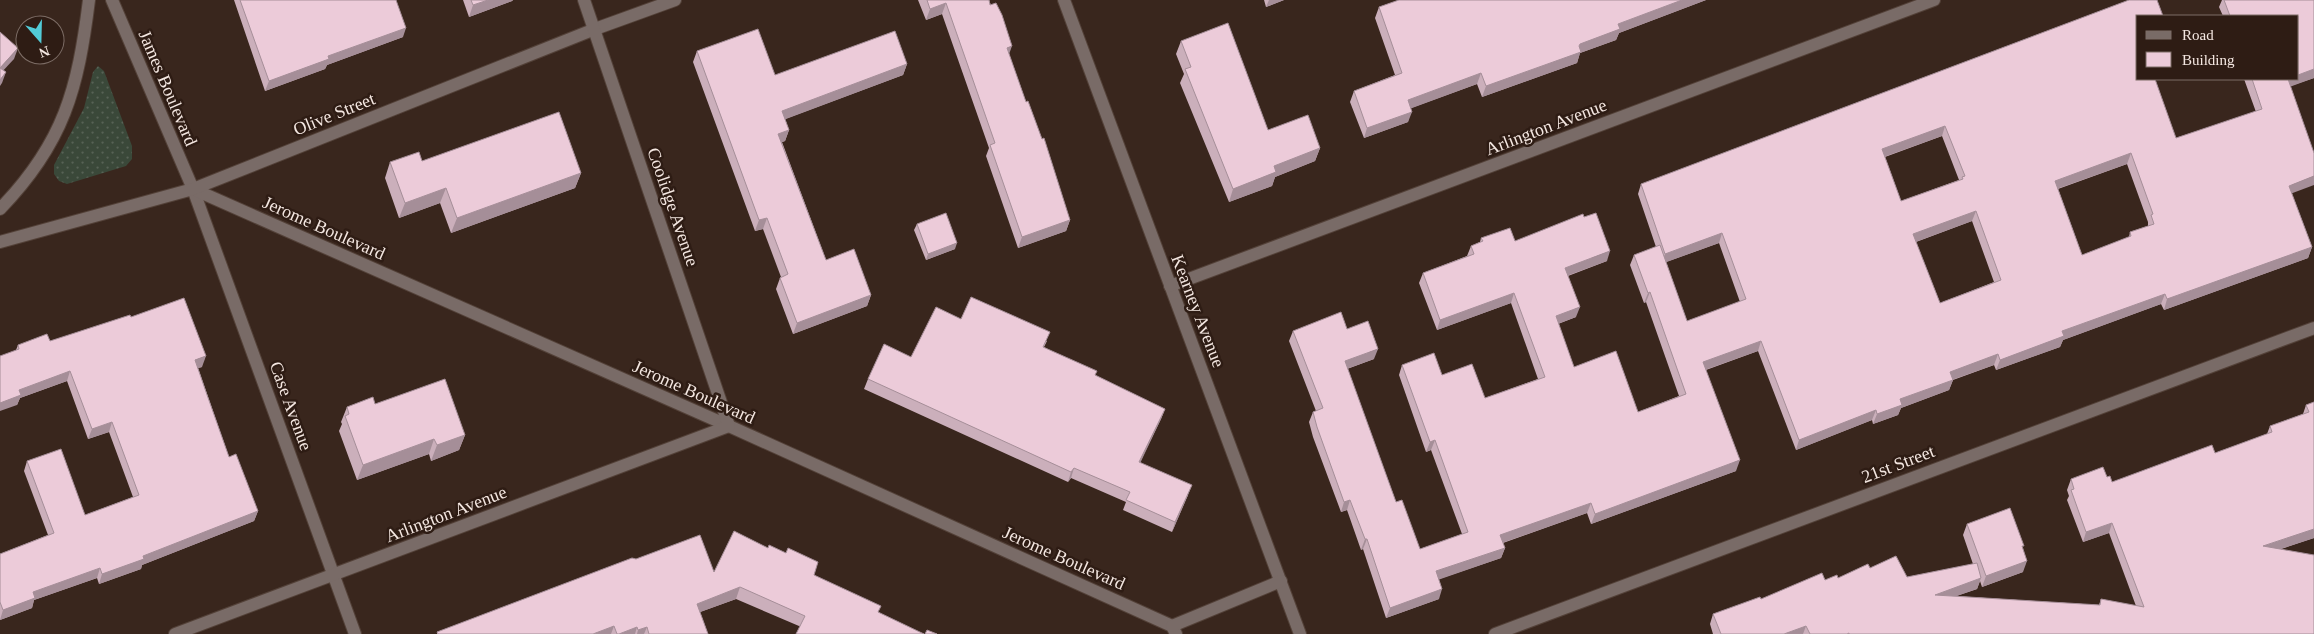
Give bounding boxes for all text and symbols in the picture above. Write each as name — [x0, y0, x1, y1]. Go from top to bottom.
north arrow — [15, 15, 65, 65]
legend — [2136, 15, 2299, 80]
street label: James Boulevard — [135, 27, 201, 149]
text: Road — [2182, 27, 2214, 43]
text: N — [37, 43, 52, 61]
text: Building — [2182, 52, 2235, 68]
street label: Olive Street — [290, 89, 378, 139]
street label: Arlington Avenue — [1483, 95, 1609, 159]
street label: Coolidge Avenue — [643, 145, 703, 269]
street label: Jerome Boulevard — [260, 192, 388, 264]
street label: Kearney Avenue — [1167, 252, 1229, 370]
street label: Jerome Boulevard — [630, 356, 758, 428]
street label: Case Avenue — [266, 359, 316, 453]
street label: 21st Street — [1859, 441, 1937, 487]
street label: Arlington Avenue — [383, 482, 509, 546]
street label: Jerome Boulevard — [1000, 522, 1128, 594]

